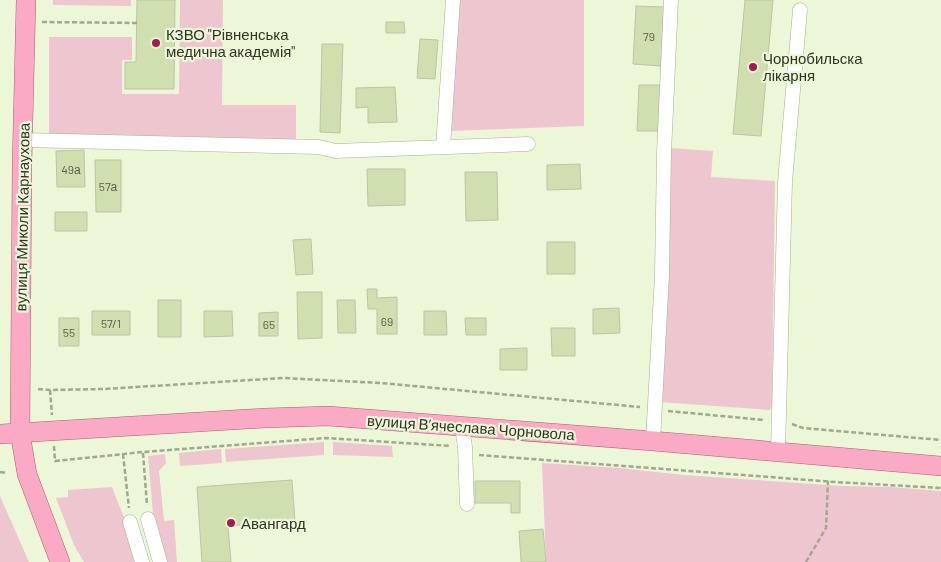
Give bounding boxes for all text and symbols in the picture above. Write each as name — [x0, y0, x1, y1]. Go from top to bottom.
place label: КЗВО "Рівненська медична академія" — [166, 25, 295, 60]
house number: 79 — [643, 29, 655, 43]
marker: КЗВО "Рівненська медична академія" — [150, 37, 162, 49]
place label: Чорнобильска лікарня — [763, 49, 863, 84]
marker: Чорнобильска лікарня — [747, 61, 759, 73]
street label: вулиця Миколи Карнаухова — [11, 122, 33, 311]
house number: 49а — [61, 162, 81, 176]
house number: 57а — [99, 179, 118, 193]
house number: 69 — [381, 314, 393, 328]
house number: 57/1 — [101, 316, 121, 330]
house number: 65 — [263, 317, 275, 331]
house number: 55 — [63, 325, 75, 339]
street label: вулиця Вʼячеслава Чорновола — [367, 411, 576, 443]
place label: Авангард — [241, 514, 306, 532]
marker: Авангард — [225, 517, 237, 529]

